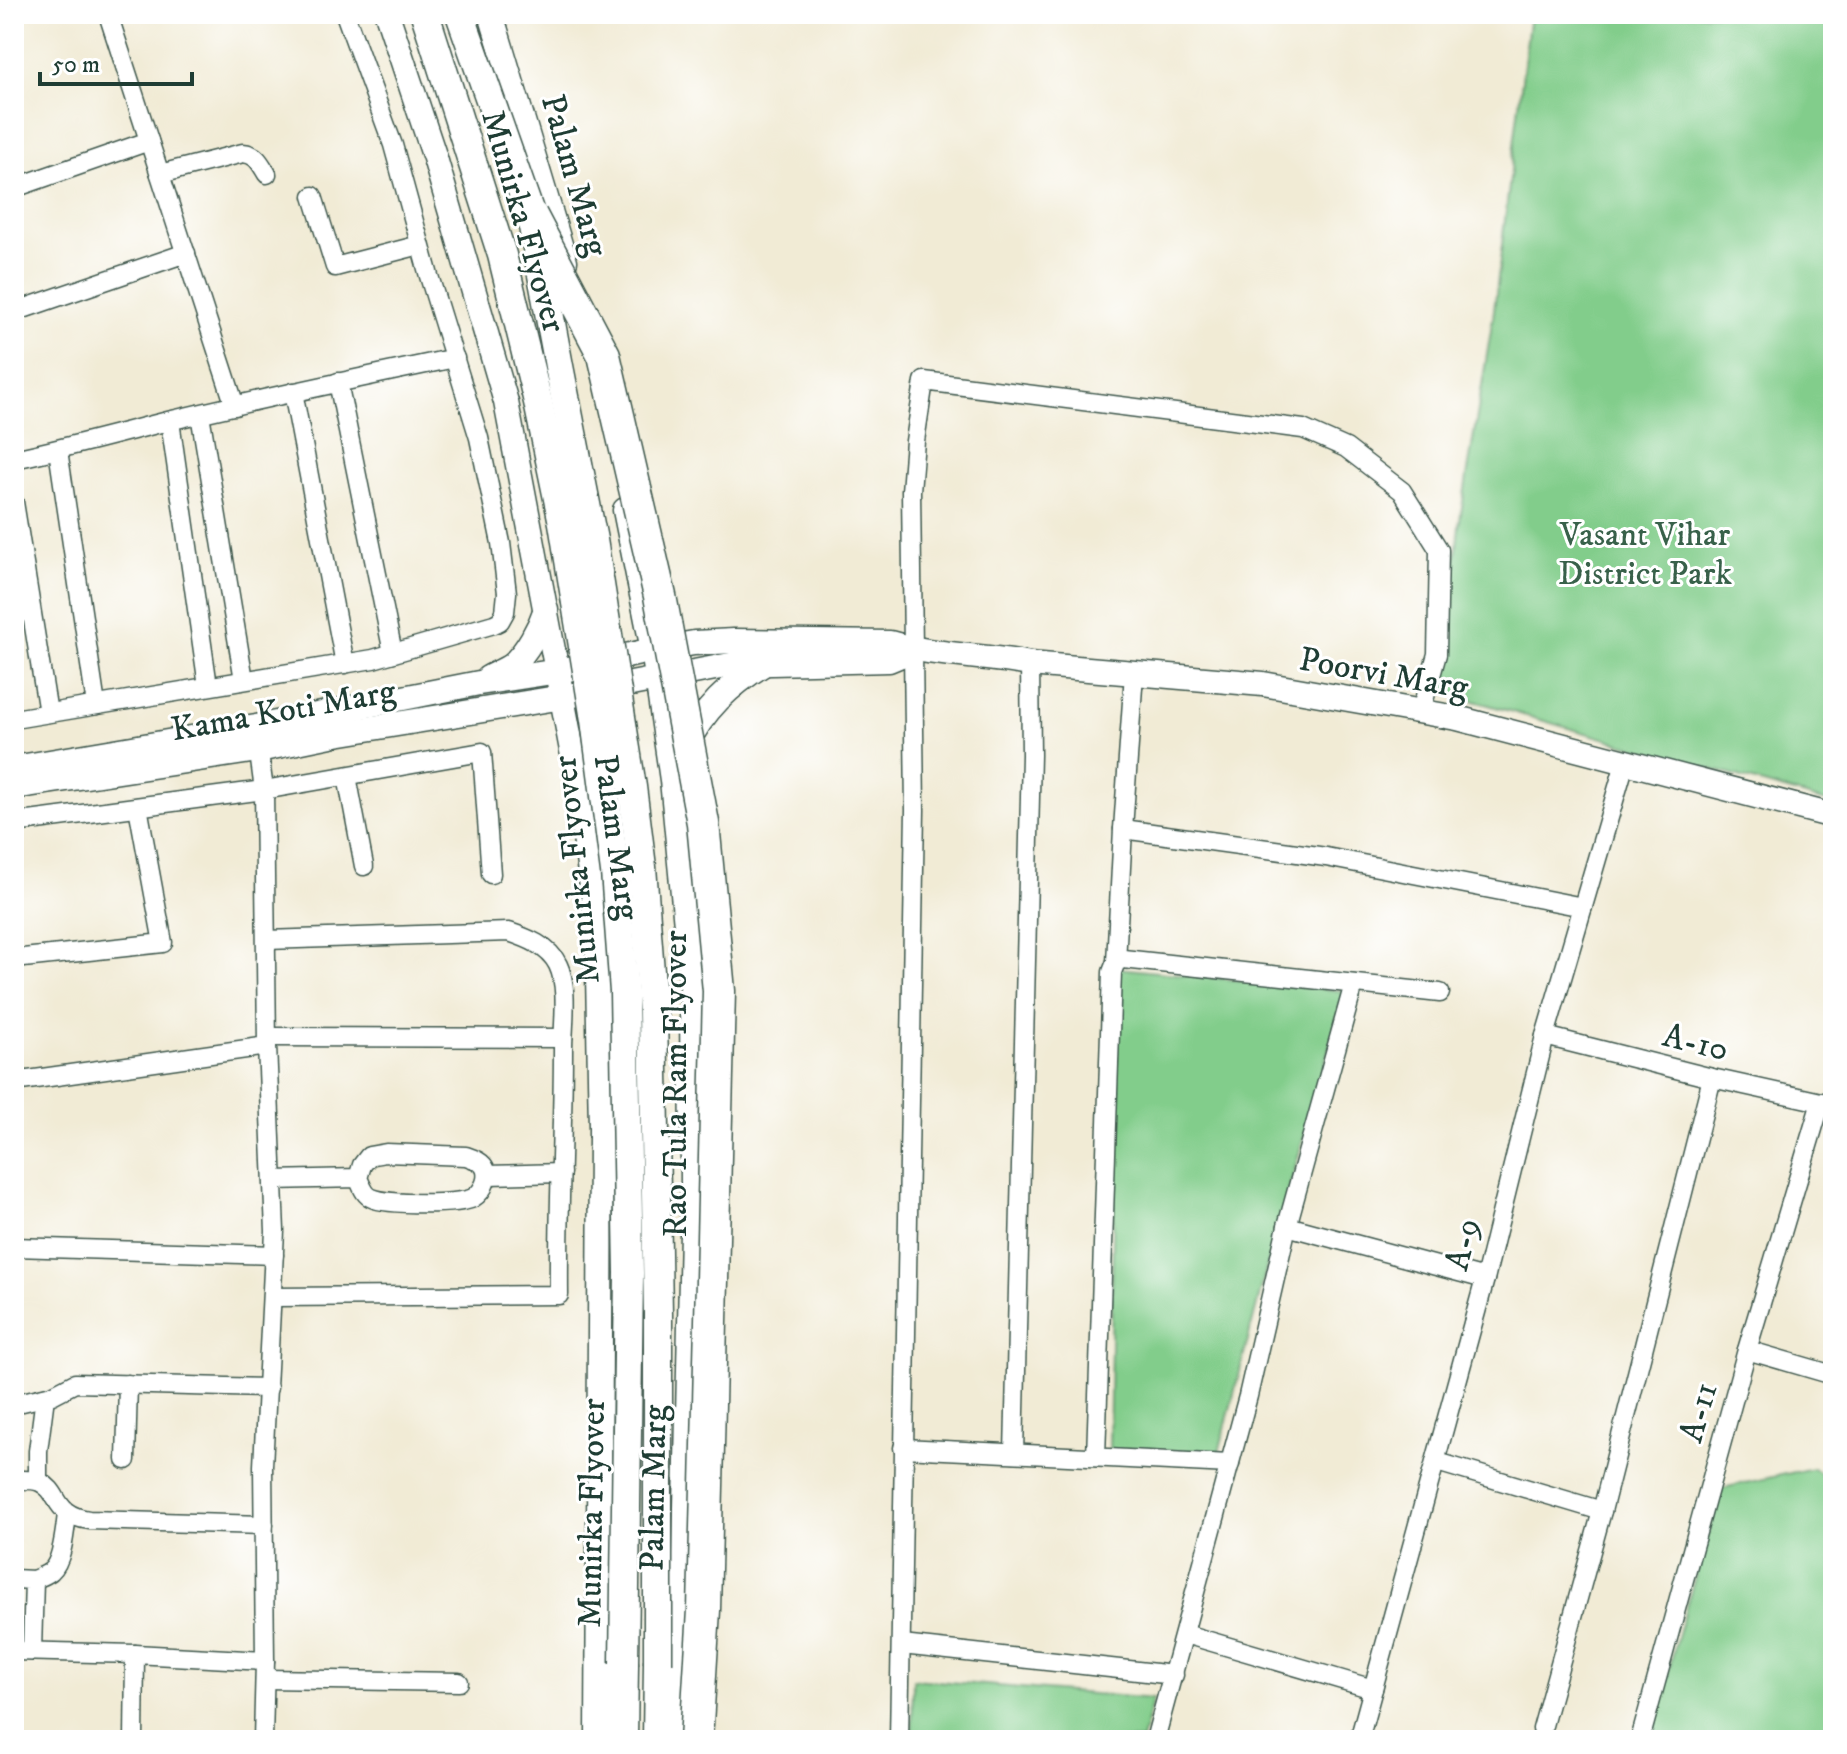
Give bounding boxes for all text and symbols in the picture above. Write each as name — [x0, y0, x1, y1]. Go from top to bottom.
scale bar — [40, 36, 192, 86]
text: 50 m — [52, 50, 100, 80]
street label: Palam Marg — [531, 90, 617, 262]
street label: Munirka Flyover — [471, 106, 575, 338]
park label: Vasant Vihar District Park — [1558, 514, 1732, 595]
street label: Poorvi Marg — [1296, 638, 1472, 710]
street label: Kama Koti Marg — [168, 670, 399, 751]
street label: Palam Marg — [584, 752, 648, 923]
street label: Munirka Flyover — [544, 753, 610, 986]
street label: Rao Tula Ram Flyover — [655, 930, 697, 1238]
street label: A-10 — [1658, 1015, 1733, 1071]
street label: A-9 — [1436, 1214, 1490, 1275]
street label: A-11 — [1670, 1378, 1727, 1447]
street label: Munirka Flyover — [569, 1398, 615, 1628]
street label: Palam Marg — [632, 1404, 676, 1572]

